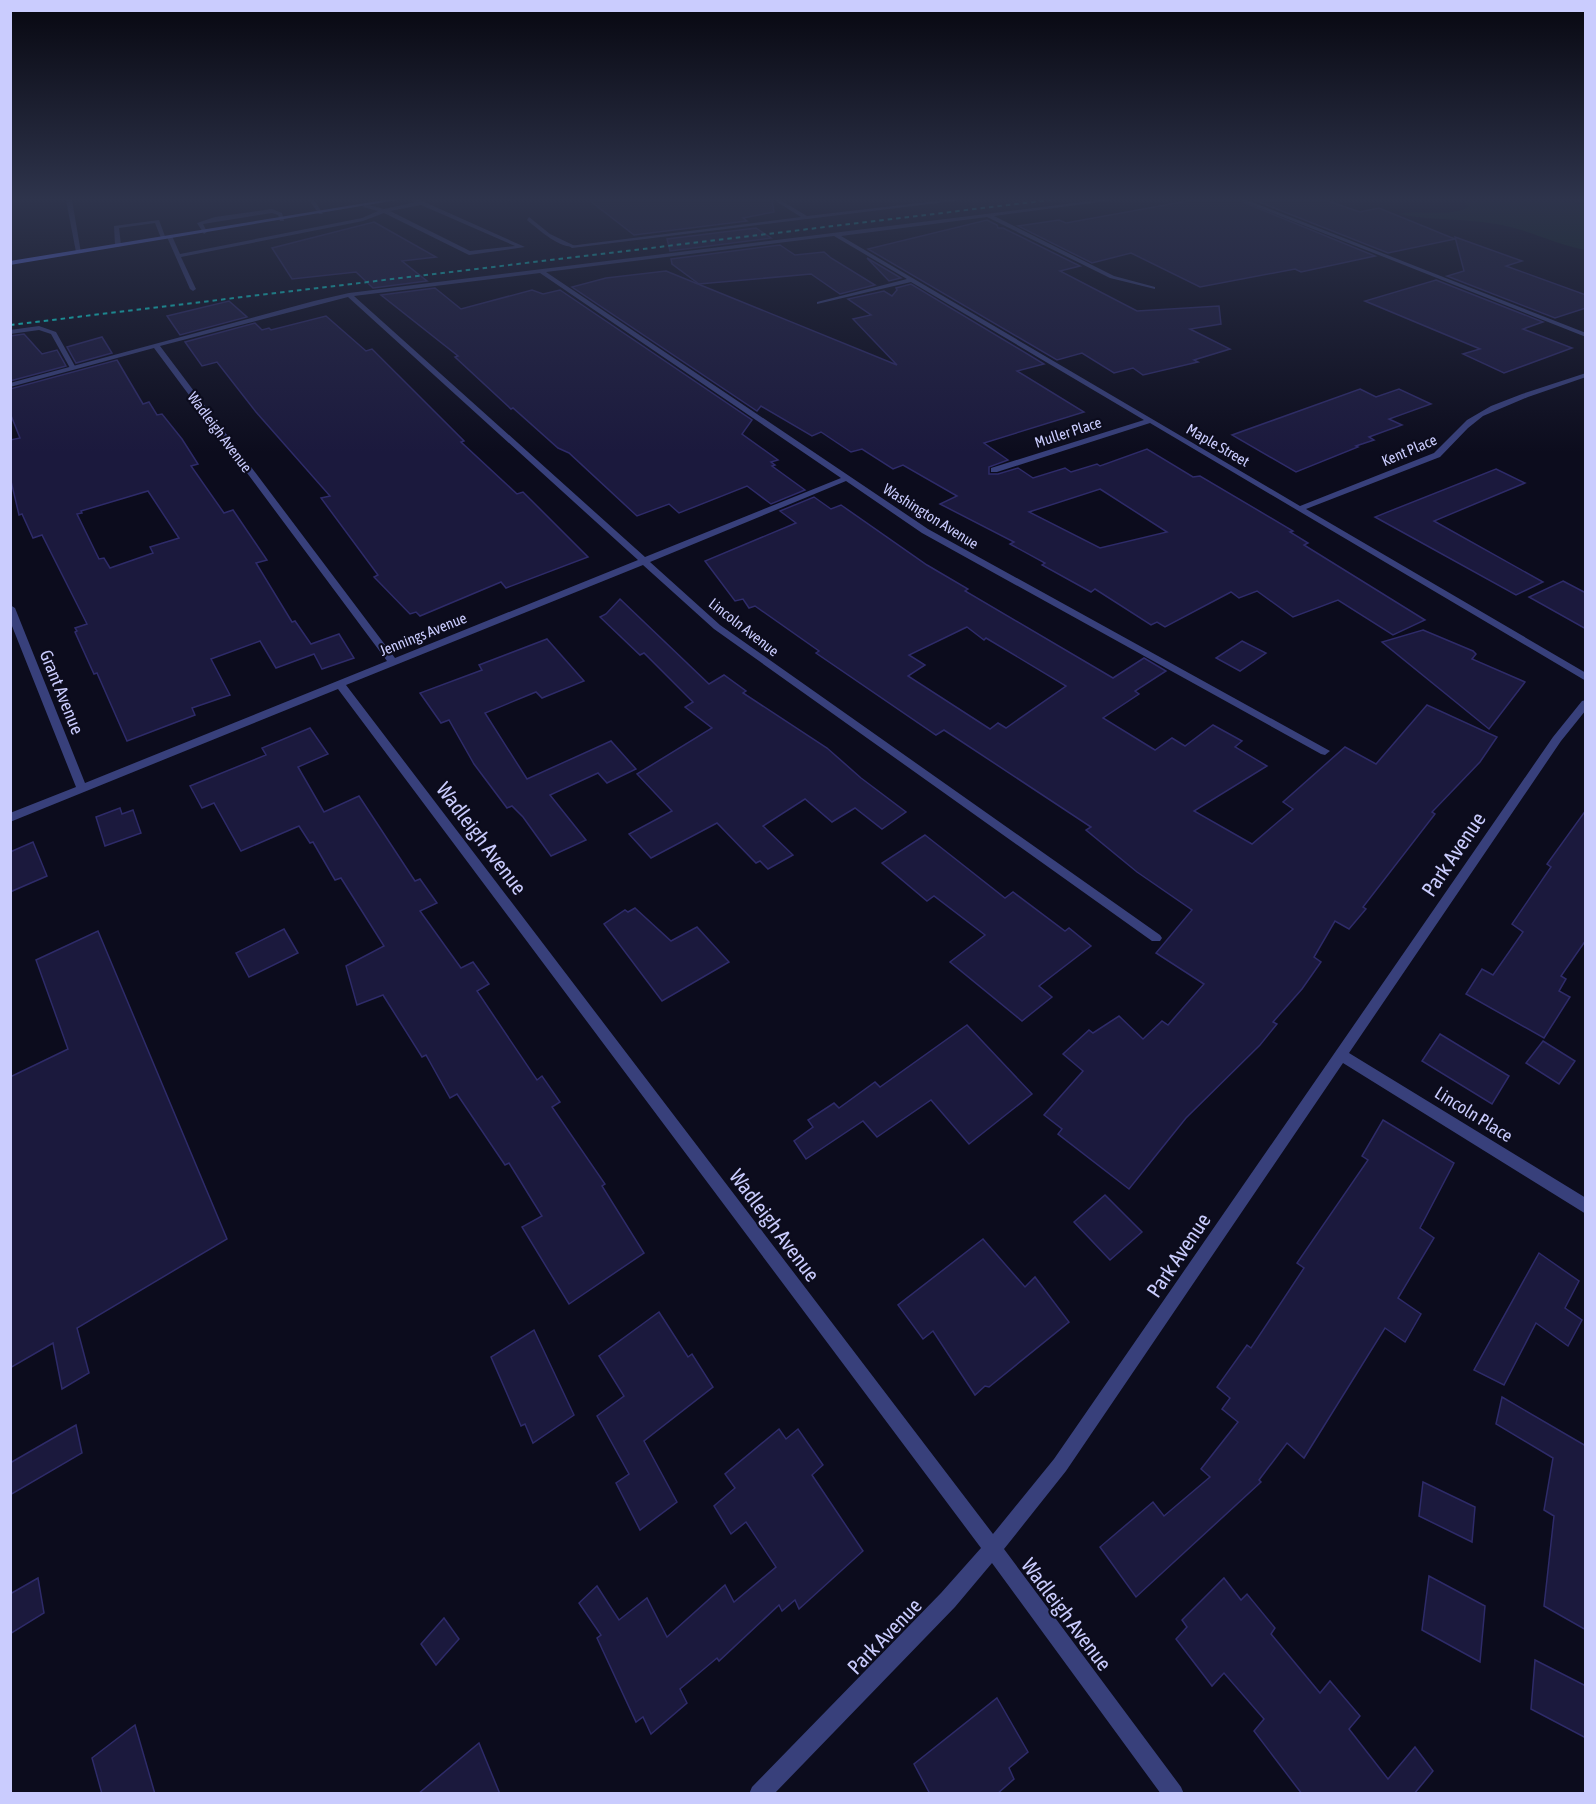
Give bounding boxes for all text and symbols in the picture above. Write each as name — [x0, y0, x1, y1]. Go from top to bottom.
street label: Wadleigh Avenue — [184, 389, 256, 476]
street label: Muller Place — [1033, 413, 1104, 451]
street label: Maple Street — [1184, 420, 1252, 470]
street label: Kent Place — [1379, 431, 1439, 469]
street label: Washington Avenue — [880, 480, 982, 552]
street label: Lincoln Avenue — [706, 594, 782, 660]
street label: Jennings Avenue — [377, 609, 469, 659]
street label: Grant Avenue — [36, 647, 88, 737]
street label: Wadleigh Avenue — [432, 777, 532, 899]
street label: Park Avenue — [1416, 807, 1490, 901]
street label: Lincoln Place — [1431, 1082, 1517, 1146]
street label: Wadleigh Avenue — [725, 1164, 825, 1286]
street label: Park Avenue — [1141, 1208, 1215, 1302]
street label: Wadleigh Avenue — [1017, 1553, 1117, 1675]
street label: Park Avenue — [842, 1593, 926, 1679]

